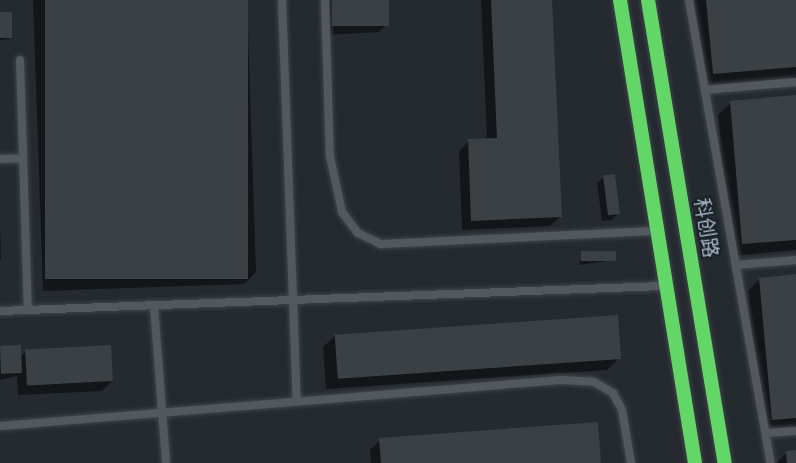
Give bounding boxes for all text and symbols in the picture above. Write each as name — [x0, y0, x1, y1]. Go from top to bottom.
street label: 科创路 — [689, 196, 723, 260]

